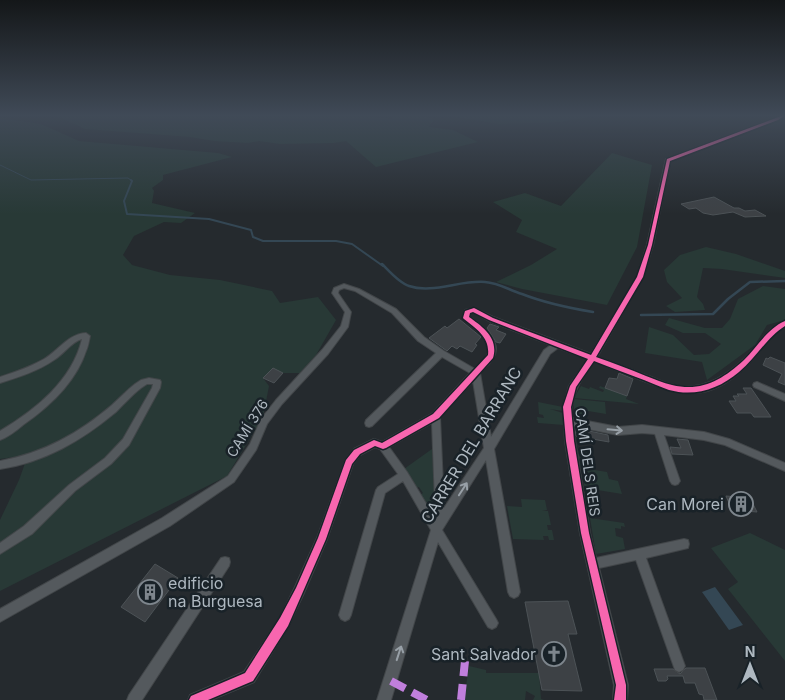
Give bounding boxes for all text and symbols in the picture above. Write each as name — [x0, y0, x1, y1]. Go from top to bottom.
street label: CARRER DEL BARRANC — [416, 363, 526, 527]
street label: CAMÍ 376 — [223, 396, 271, 460]
street label: CAMÍ DELS REIS — [572, 407, 604, 517]
one-way arrow — [607, 425, 623, 435]
one-way arrow — [458, 482, 468, 496]
building icon: Can Morei — [728, 491, 754, 517]
place label: Can Morei — [646, 494, 724, 514]
place label: edificio na Burguesa — [168, 573, 263, 611]
building icon: edificio na Burguesa — [137, 579, 163, 605]
north arrow — [725, 640, 775, 690]
church icon: Sant Salvador — [541, 641, 567, 667]
text: N — [745, 643, 755, 660]
place label: Sant Salvador — [431, 644, 536, 664]
one-way arrow — [395, 646, 404, 662]

